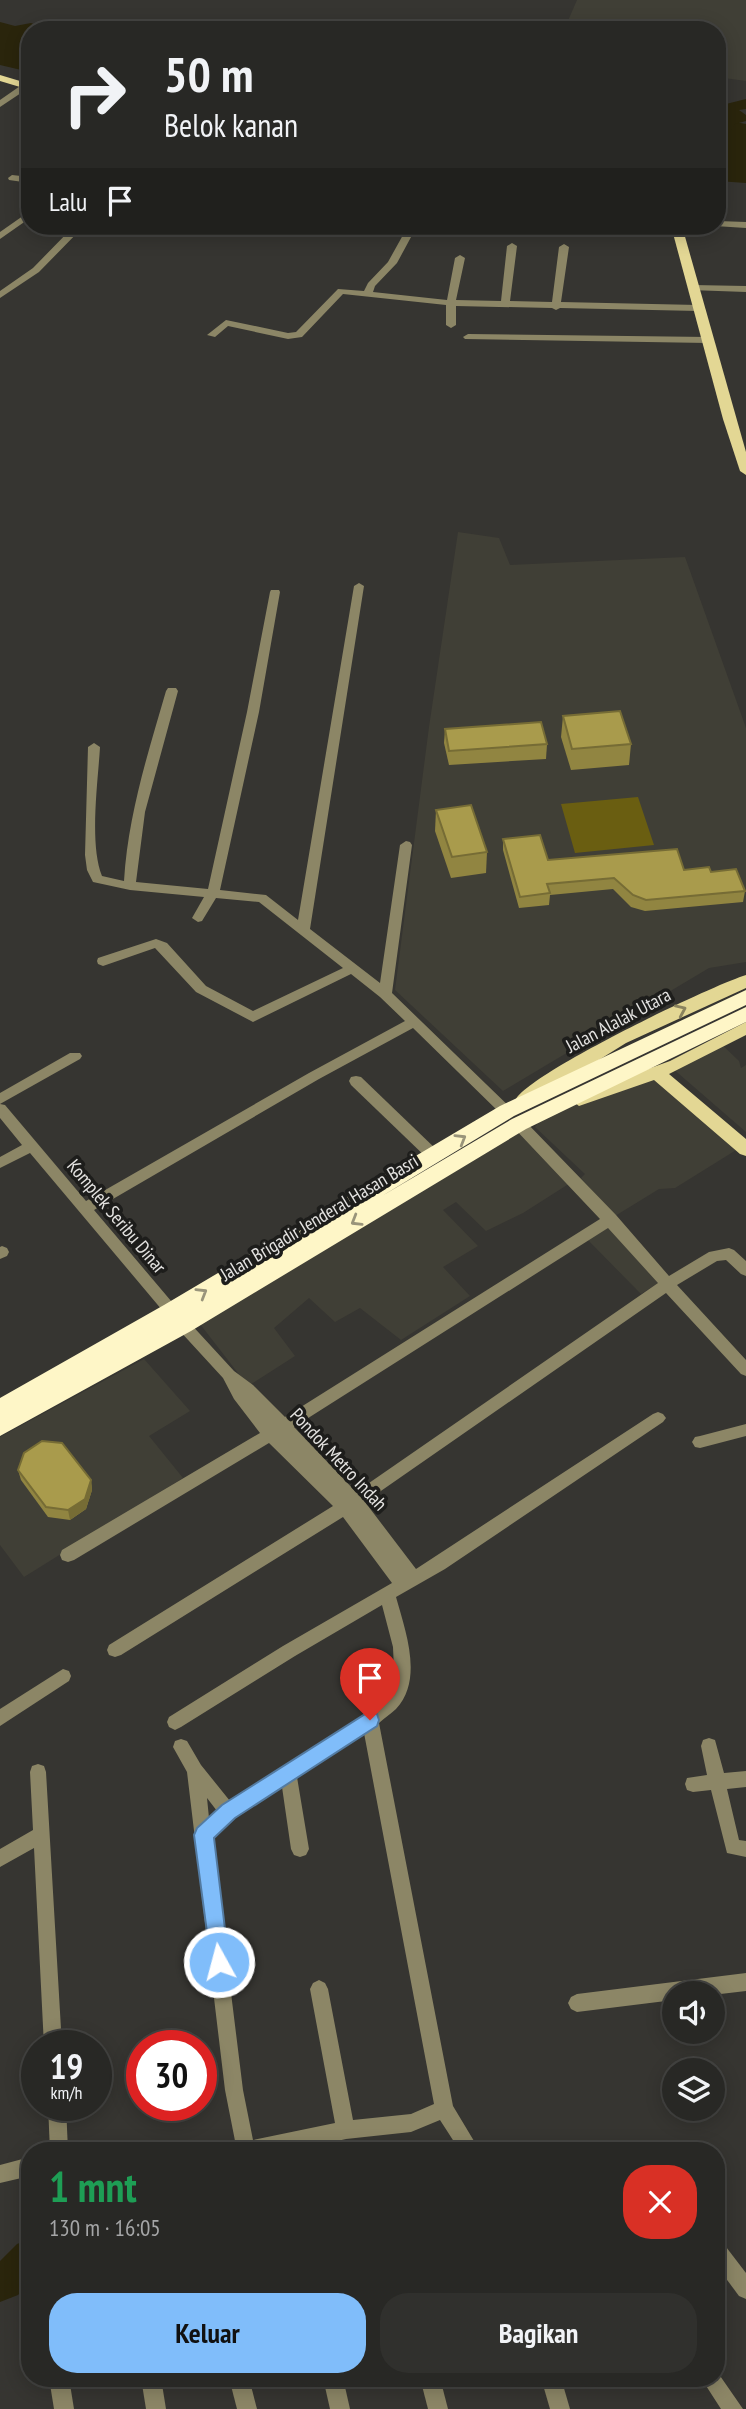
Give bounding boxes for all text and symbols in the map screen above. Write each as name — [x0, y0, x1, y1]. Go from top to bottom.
text: 50 m — [164, 42, 253, 106]
icon: right — [49, 49, 140, 140]
text: Belok kanan — [164, 104, 298, 146]
icon: arrive — [101, 182, 139, 220]
text: Lalu — [49, 185, 87, 218]
street label: Jalan Alalak Utara — [560, 982, 675, 1058]
one-way arrow — [673, 1004, 686, 1018]
one-way arrow — [453, 1135, 466, 1148]
street label: Jalan Brigadir Jenderal Hasan Basri — [215, 1148, 422, 1286]
street label: Komplek Seribu Dinar — [62, 1154, 172, 1279]
one-way arrow — [350, 1213, 363, 1226]
one-way arrow — [195, 1288, 208, 1301]
street label: Pondok Metro Indah — [285, 1403, 393, 1515]
pin — [340, 1648, 400, 1720]
icon: arrive — [351, 1659, 389, 1697]
position arrow — [182, 1925, 256, 1999]
map controls — [662, 1981, 725, 2121]
button: sound — [662, 1981, 725, 2044]
speed limit sign: 30 — [126, 2030, 217, 2121]
text: 19 — [50, 2043, 83, 2089]
button: layers — [662, 2058, 725, 2121]
text: km/h — [51, 2081, 82, 2104]
text: 1 mnt — [49, 2159, 137, 2214]
button: close — [623, 2165, 697, 2239]
text: 130 m · 16:05 — [49, 2213, 161, 2242]
button: Keluar — [49, 2293, 366, 2373]
button: Bagikan — [380, 2293, 697, 2373]

